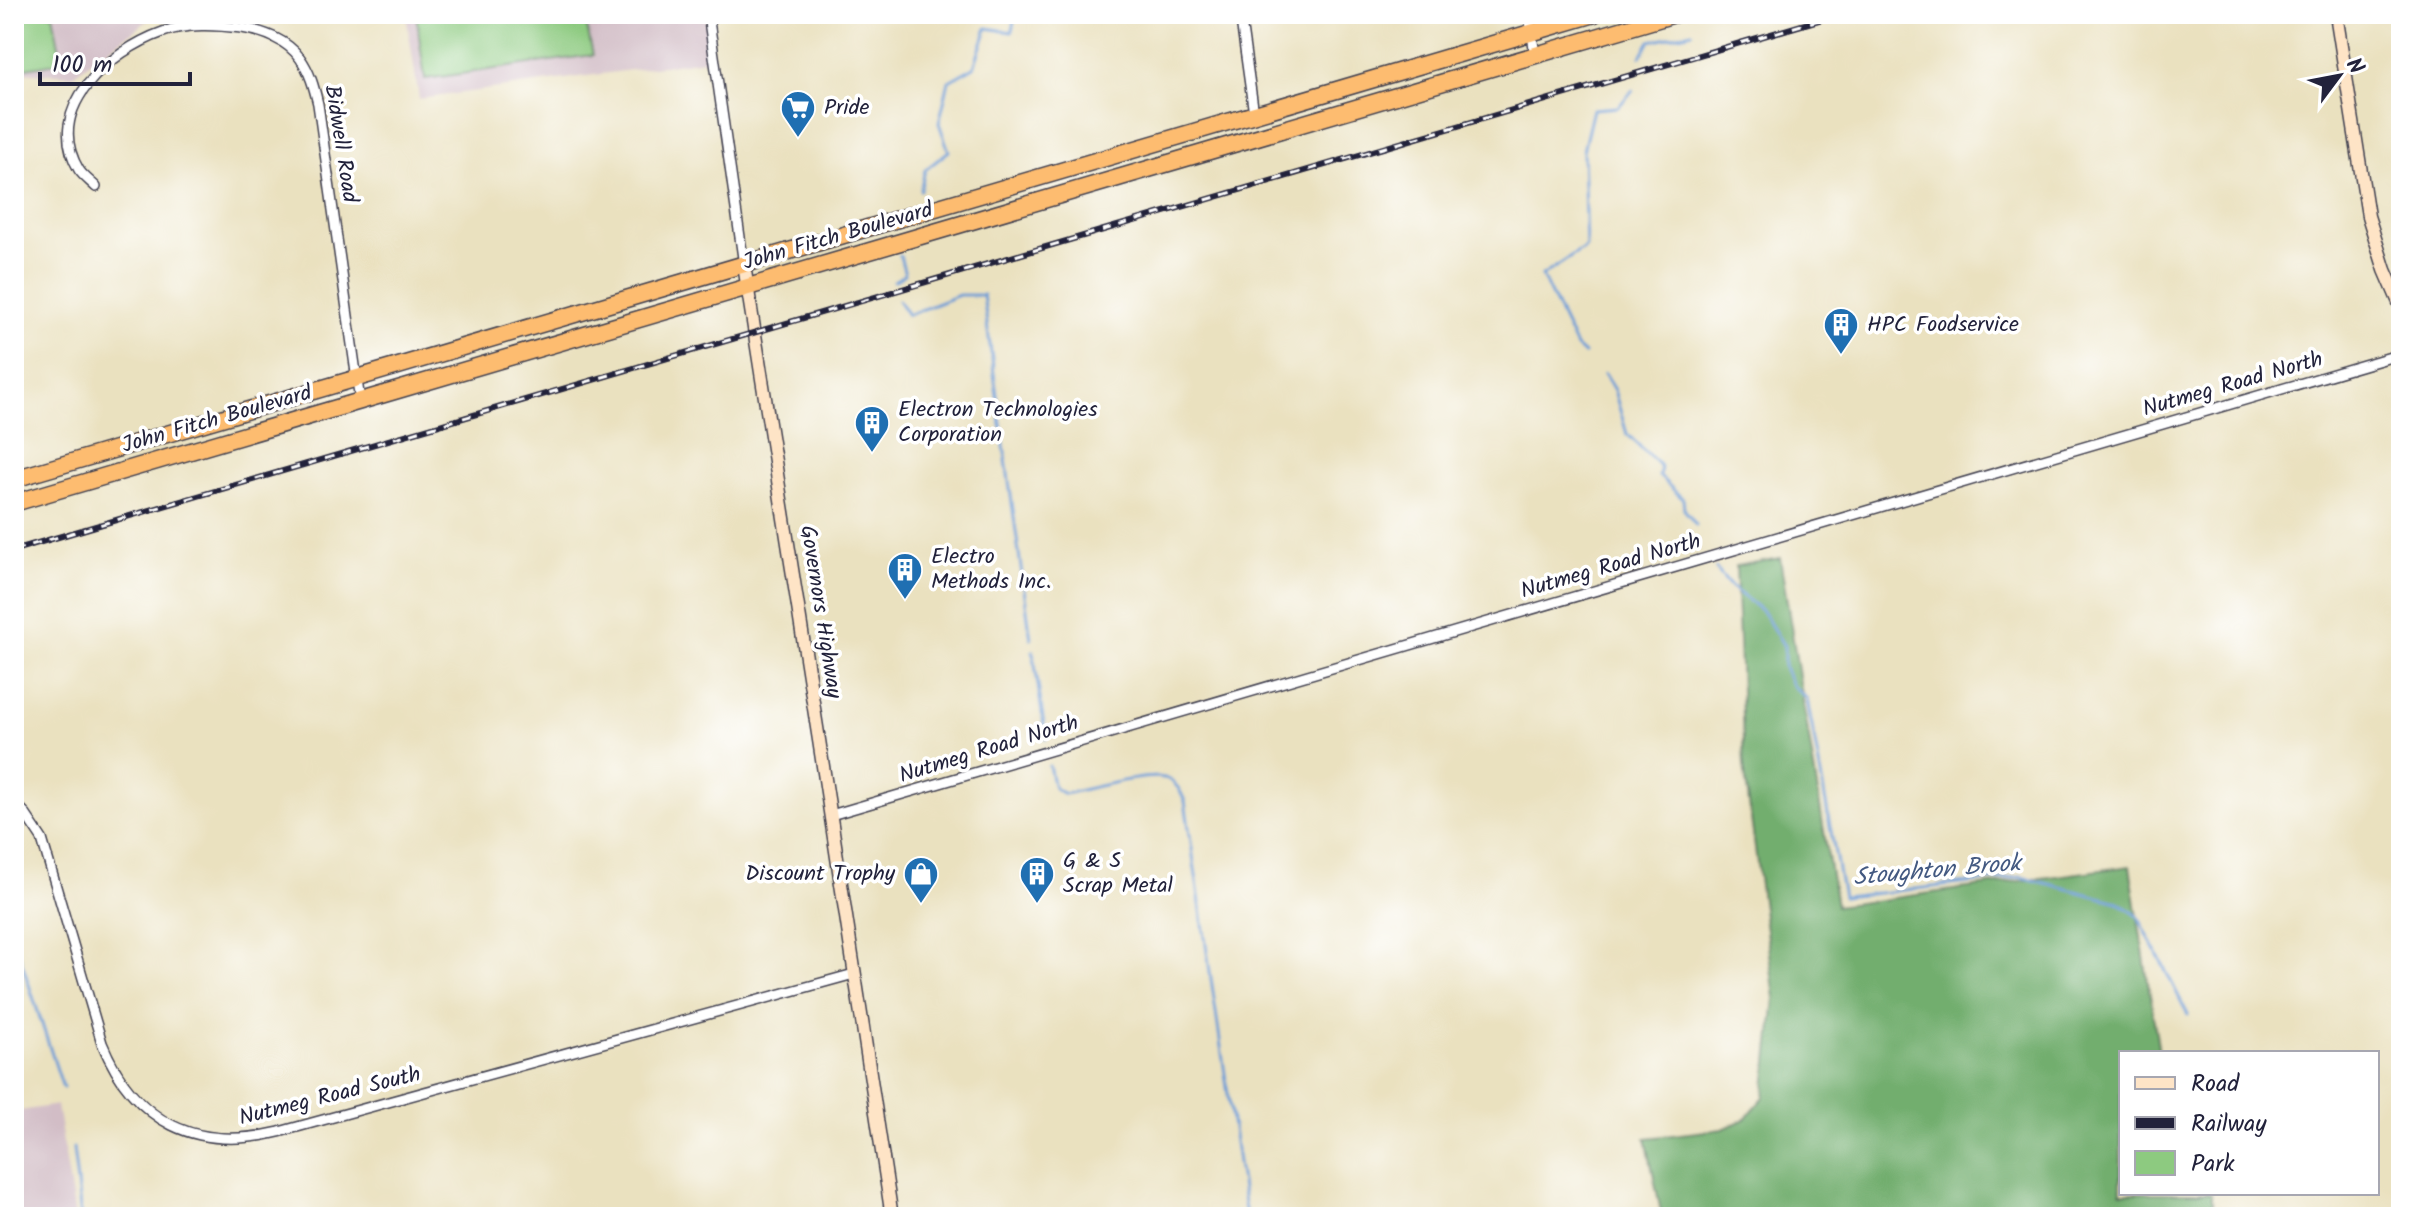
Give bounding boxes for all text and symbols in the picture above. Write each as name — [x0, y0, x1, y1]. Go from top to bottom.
scale bar — [40, 36, 190, 86]
north arrow — [2299, 36, 2379, 116]
text: 100 m — [52, 46, 112, 85]
text: N — [2335, 52, 2372, 82]
street label: Bidwell Road — [313, 83, 367, 206]
supermarket icon: Pride — [779, 89, 817, 139]
place label: Pride — [824, 91, 869, 126]
street label: John Fitch Boulevard — [739, 193, 938, 281]
building icon: HPC Foodservice — [1822, 306, 1860, 356]
place label: HPC Foodservice — [1867, 308, 2019, 343]
street label: Nutmeg Road North — [2139, 343, 2327, 427]
street label: John Fitch Boulevard — [118, 376, 317, 464]
place label: Electron Technologies Corporation — [898, 393, 1098, 453]
building icon: Electron Technologies Corporation — [853, 404, 891, 454]
street label: Governors Highway — [789, 523, 851, 702]
street label: Nutmeg Road North — [1517, 525, 1705, 609]
place label: Electro Methods Inc. — [931, 540, 1051, 600]
building icon: Electro Methods Inc. — [886, 551, 924, 601]
street label: Nutmeg Road North — [895, 706, 1083, 794]
place label: G & S Scrap Metal — [1063, 844, 1174, 904]
water label: Stoughton Brook — [1852, 844, 2026, 898]
shop icon: Discount Trophy — [902, 855, 940, 905]
building icon: G & S Scrap Metal — [1018, 855, 1056, 905]
place label: Discount Trophy — [745, 857, 896, 892]
legend — [2119, 1051, 2379, 1195]
street label: Nutmeg Road South — [235, 1058, 425, 1136]
text: Road — [2191, 1065, 2240, 1104]
text: Railway — [2191, 1105, 2267, 1144]
text: Park — [2191, 1145, 2235, 1184]

